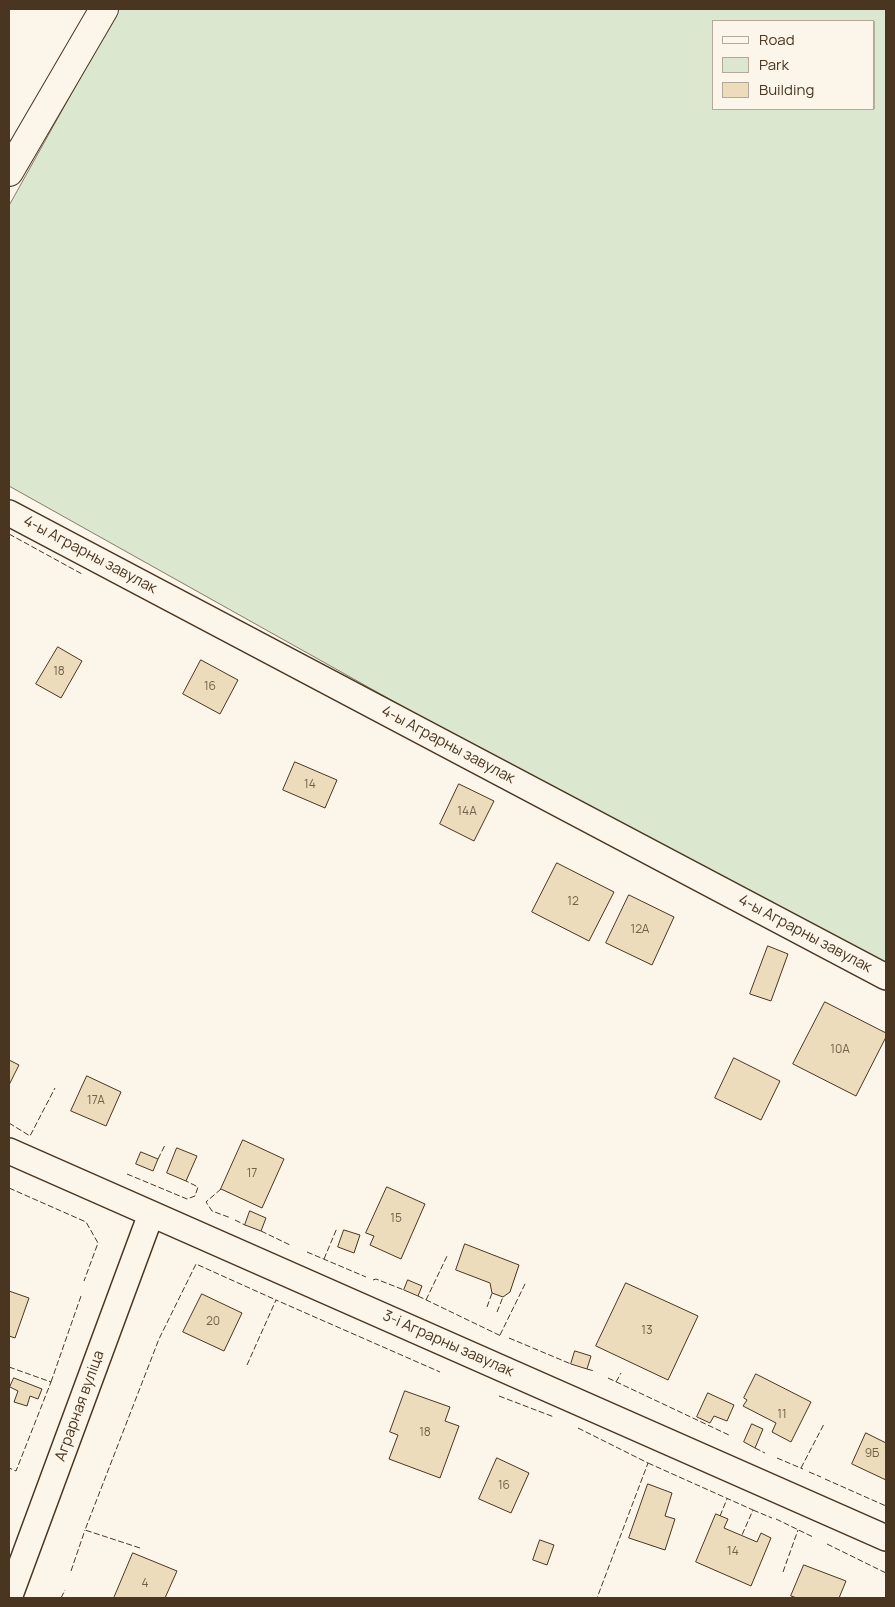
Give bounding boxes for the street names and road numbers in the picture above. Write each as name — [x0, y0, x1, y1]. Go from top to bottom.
street label: 4-ы Аграрны завулак — [20, 512, 160, 598]
street label: 4-ы Аграрны завулак — [378, 702, 518, 788]
street label: 4-ы Аграрны завулак — [735, 891, 875, 977]
street label: 3-і Аграрны завулак — [380, 1307, 516, 1381]
street label: Аграрная вуліца — [52, 1348, 108, 1464]

